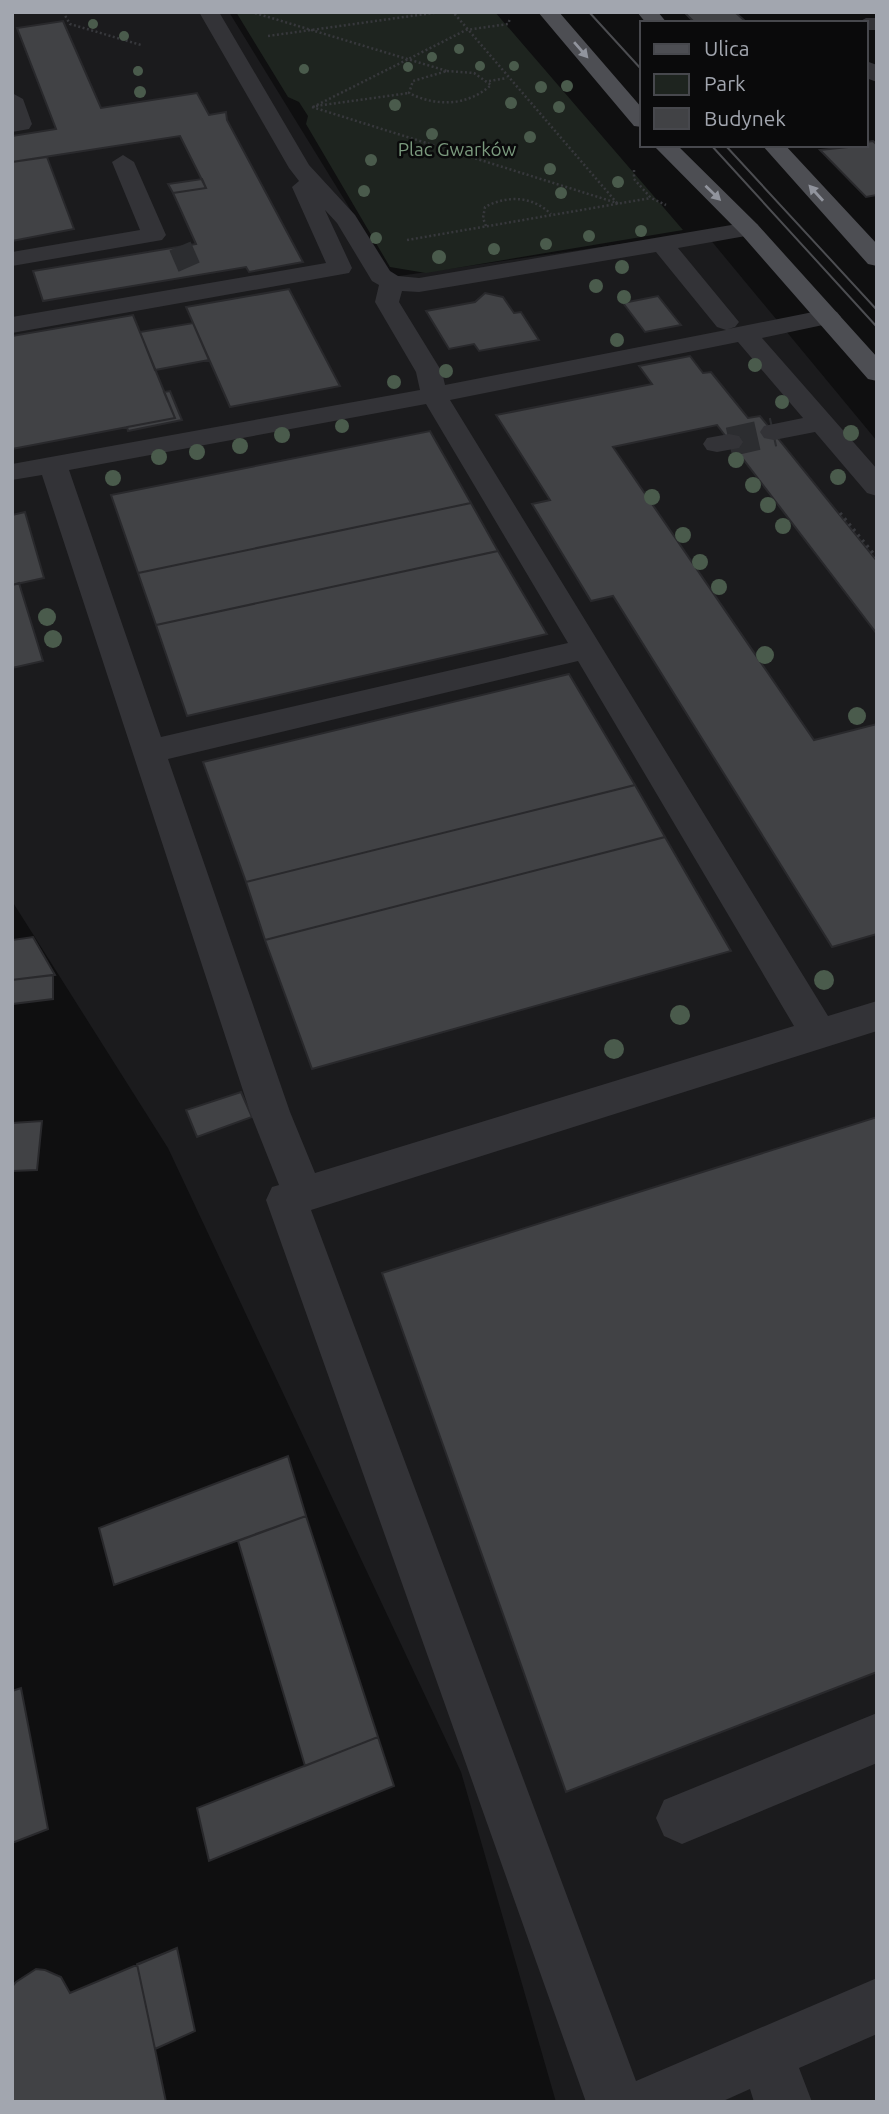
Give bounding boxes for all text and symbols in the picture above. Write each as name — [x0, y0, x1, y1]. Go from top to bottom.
legend — [640, 21, 868, 147]
text: Ulica — [704, 36, 749, 60]
one-way arrow — [573, 41, 589, 59]
text: Park — [704, 71, 746, 95]
text: Budynek — [704, 106, 786, 130]
park label: Plac Gwarków — [398, 138, 517, 160]
one-way arrow — [808, 184, 824, 202]
one-way arrow — [704, 185, 721, 202]

